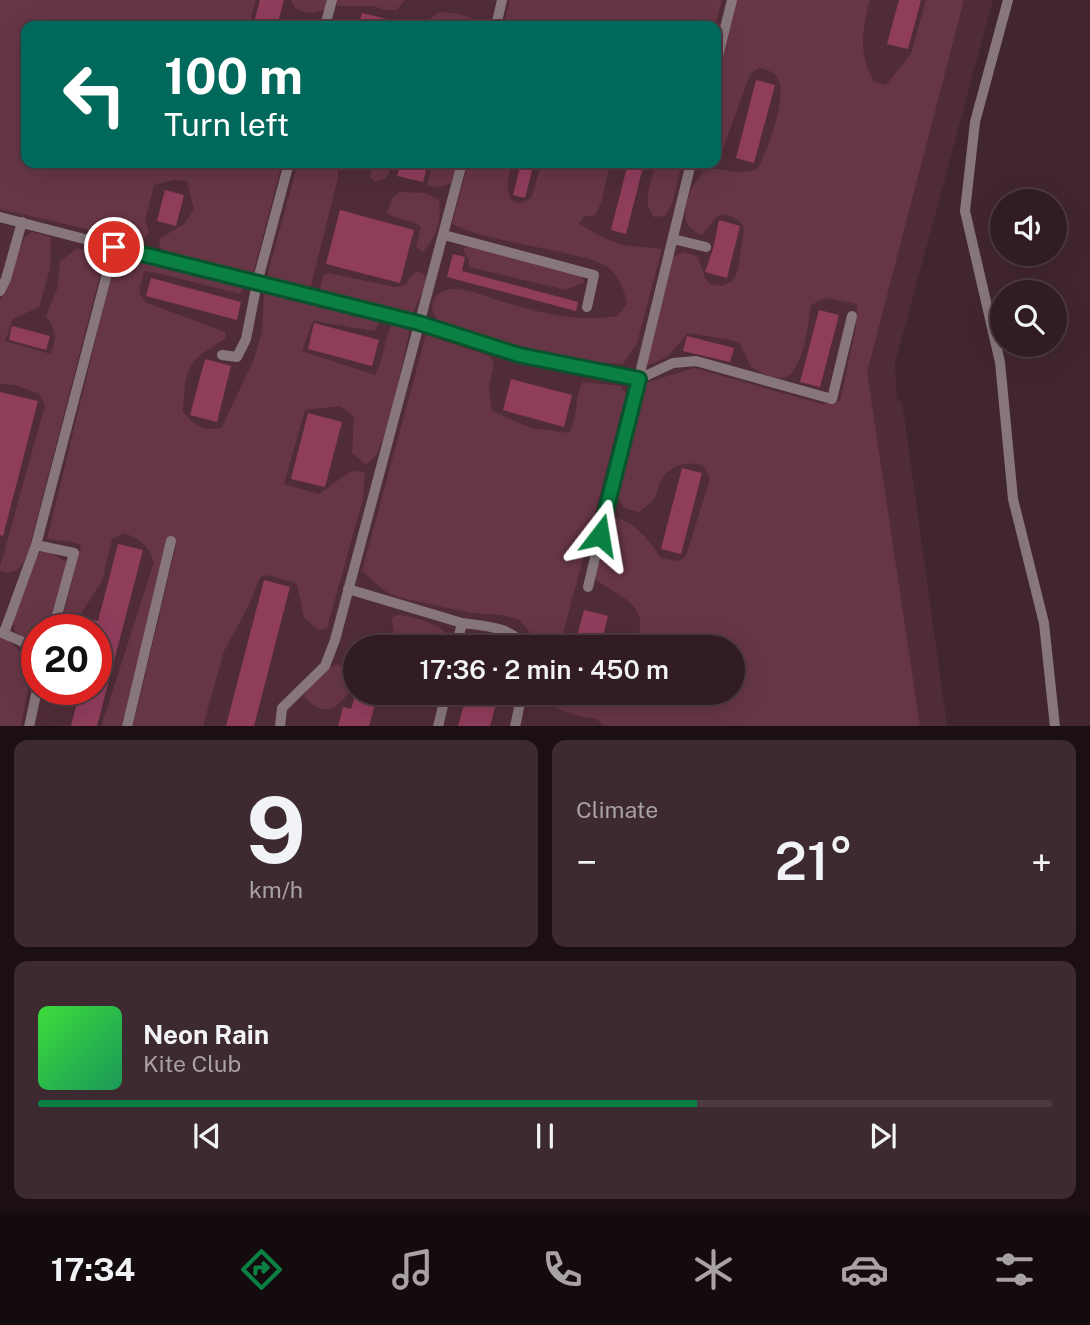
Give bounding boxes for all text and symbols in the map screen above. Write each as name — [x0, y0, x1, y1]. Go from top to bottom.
text: 100 m — [164, 47, 303, 105]
icon: left — [49, 49, 140, 140]
text: Turn left — [164, 106, 289, 143]
map controls — [990, 189, 1067, 357]
button: sound — [990, 189, 1067, 266]
pin — [84, 217, 144, 277]
icon: arrive — [95, 228, 133, 266]
button: search — [990, 280, 1067, 357]
position arrow — [563, 498, 637, 572]
speed limit sign: 20 — [21, 614, 112, 705]
text: 17:36 · 2 min · 450 m — [419, 654, 669, 685]
text: 9 — [246, 777, 306, 883]
text: Climate — [576, 796, 658, 823]
text: 21° — [775, 831, 853, 892]
text: − — [576, 840, 597, 885]
text: + — [1031, 840, 1052, 885]
text: km/h — [249, 876, 303, 903]
text: Neon Rain — [143, 1019, 269, 1050]
text: Kite Club — [143, 1050, 241, 1077]
icon: previous — [188, 1117, 226, 1155]
icon: pause — [526, 1117, 564, 1155]
icon: next — [864, 1117, 902, 1155]
icon: directions — [237, 1245, 286, 1294]
icon: music — [388, 1245, 437, 1294]
icon: phone — [538, 1245, 587, 1294]
icon: climate — [689, 1245, 738, 1294]
icon: car — [840, 1245, 889, 1294]
icon: filters — [990, 1245, 1039, 1294]
text: 17:34 — [51, 1251, 135, 1288]

